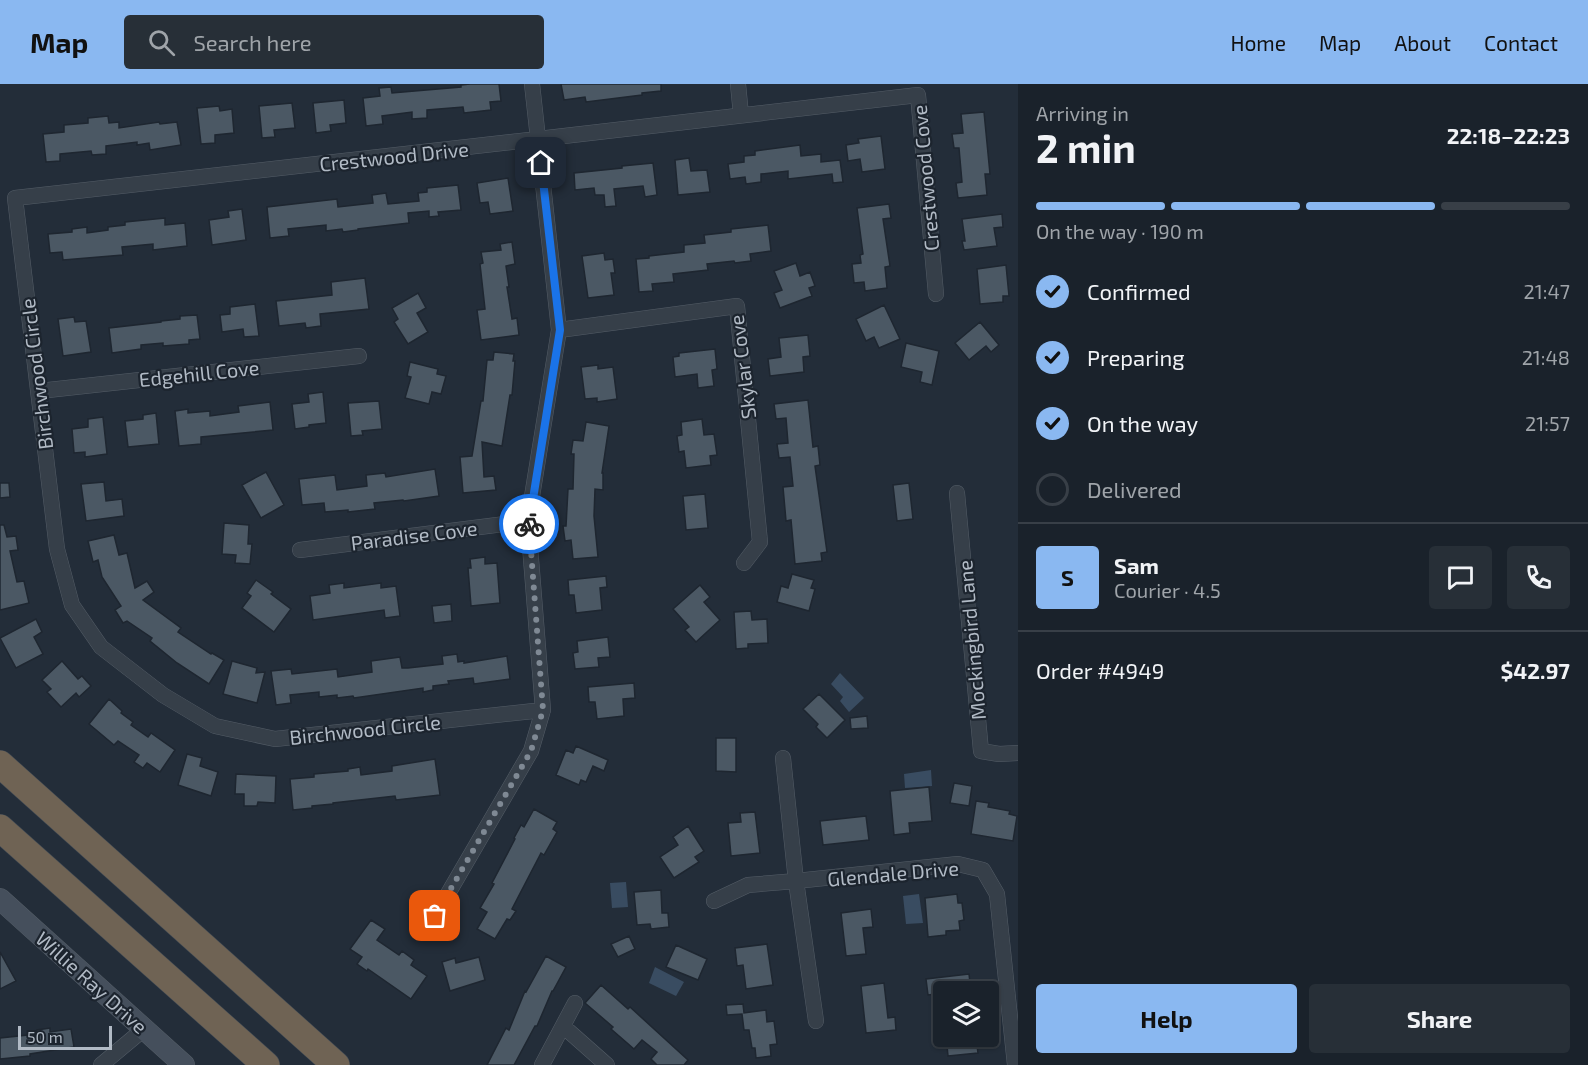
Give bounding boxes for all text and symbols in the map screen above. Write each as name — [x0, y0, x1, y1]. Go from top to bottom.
search box — [124, 15, 544, 69]
text: Map — [30, 25, 88, 59]
icon: search — [145, 26, 178, 59]
text: Search here — [193, 29, 312, 55]
text: Home — [1230, 30, 1286, 55]
text: Map — [1319, 30, 1361, 55]
text: About — [1394, 30, 1451, 55]
text: Contact — [1484, 30, 1558, 55]
text: Arriving in — [1036, 101, 1129, 125]
street label: Crestwood Cove — [907, 104, 943, 252]
text: 22:18–22:23 — [1447, 122, 1570, 148]
text: 2 min — [1036, 124, 1136, 171]
street label: Crestwood Drive — [318, 136, 470, 176]
pin — [515, 137, 566, 188]
icon: home — [524, 146, 557, 179]
text: On the way · 190 m — [1036, 219, 1204, 243]
icon: check — [1036, 275, 1069, 308]
text: Confirmed — [1087, 278, 1191, 304]
text: 21:47 — [1524, 279, 1570, 303]
street label: Birchwood Circle — [15, 297, 57, 451]
street label: Skylar Cove — [724, 314, 760, 420]
icon: check — [1036, 341, 1069, 374]
text: Preparing — [1087, 344, 1185, 370]
text: 21:48 — [1522, 345, 1570, 369]
street label: Edgehill Cove — [138, 355, 260, 391]
icon: check — [1036, 407, 1069, 440]
text: On the way — [1087, 410, 1198, 436]
text: 21:57 — [1525, 411, 1570, 435]
text: Delivered — [1087, 476, 1182, 502]
courier — [499, 494, 559, 554]
icon: bike — [513, 508, 546, 541]
street label: Paradise Cove — [349, 515, 479, 555]
button: chat — [1429, 546, 1492, 609]
button: phone — [1507, 546, 1570, 609]
text: Sam — [1114, 552, 1159, 578]
street label: Mockingbird Lane — [952, 559, 990, 721]
text: S — [1061, 564, 1074, 590]
text: Courier · 4.5 — [1114, 578, 1221, 602]
text: Order #4949 — [1036, 657, 1164, 683]
text: $42.97 — [1500, 657, 1570, 683]
street label: Birchwood Circle — [288, 709, 442, 749]
street label: Glendale Drive — [826, 855, 960, 891]
pin — [409, 890, 460, 941]
icon: bag — [418, 899, 451, 932]
street label: Willie Ray Drive — [31, 926, 153, 1038]
map controls — [933, 981, 999, 1047]
button: layers — [933, 981, 999, 1047]
button: Help — [1036, 984, 1297, 1053]
button: Share — [1309, 984, 1570, 1053]
scale bar — [18, 1023, 112, 1050]
text: 50 m — [27, 1027, 63, 1046]

